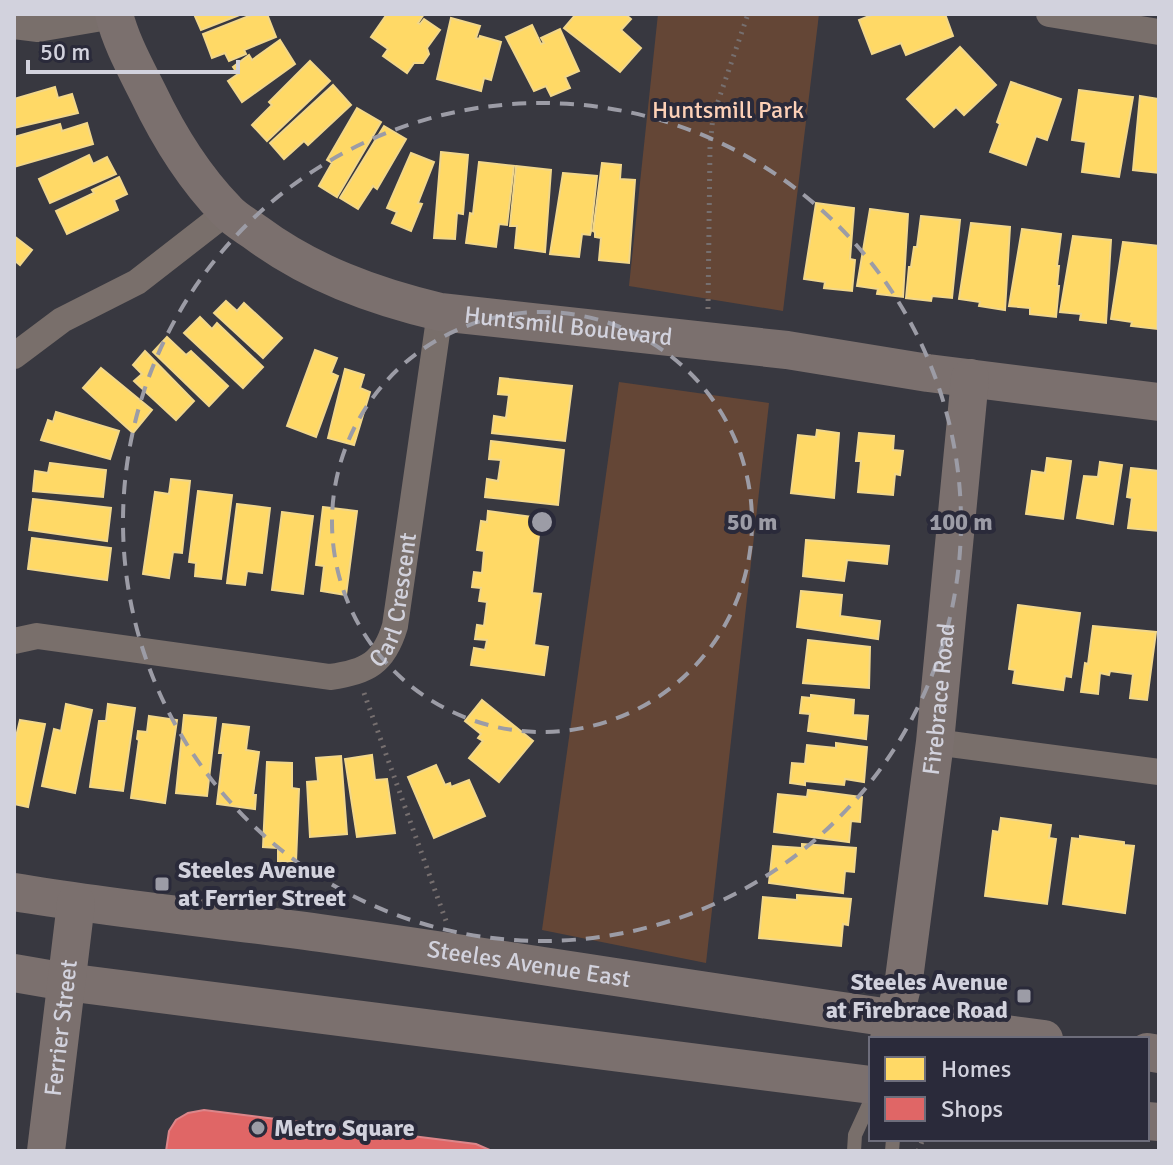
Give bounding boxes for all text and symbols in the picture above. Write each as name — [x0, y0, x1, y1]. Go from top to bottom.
scale bar — [28, 24, 238, 74]
text: 50 m — [40, 37, 90, 67]
park label: Huntsmill Park — [652, 95, 804, 125]
street label: Huntsmill Boulevard — [463, 300, 674, 352]
text: 50 m — [727, 507, 777, 537]
text: 100 m — [929, 507, 993, 537]
centre of rings — [528, 508, 556, 536]
street label: Carl Crescent — [363, 531, 423, 674]
street label: Firebrace Road — [916, 622, 961, 777]
place label: Steeles Avenue at Ferrier Street — [178, 855, 346, 913]
marker: Steeles Avenue at Ferrier Street — [153, 875, 171, 893]
street label: Steeles Avenue East — [425, 934, 633, 994]
street label: Ferrier Street — [38, 958, 84, 1098]
place label: Steeles Avenue at Firebrace Road — [826, 967, 1008, 1025]
marker: Steeles Avenue at Firebrace Road — [1015, 987, 1033, 1005]
legend — [869, 1037, 1149, 1141]
text: Homes — [941, 1054, 1011, 1084]
text: Shops — [941, 1094, 1003, 1124]
place label: Metro Square — [274, 1113, 415, 1143]
marker: Metro Square — [249, 1119, 267, 1137]

